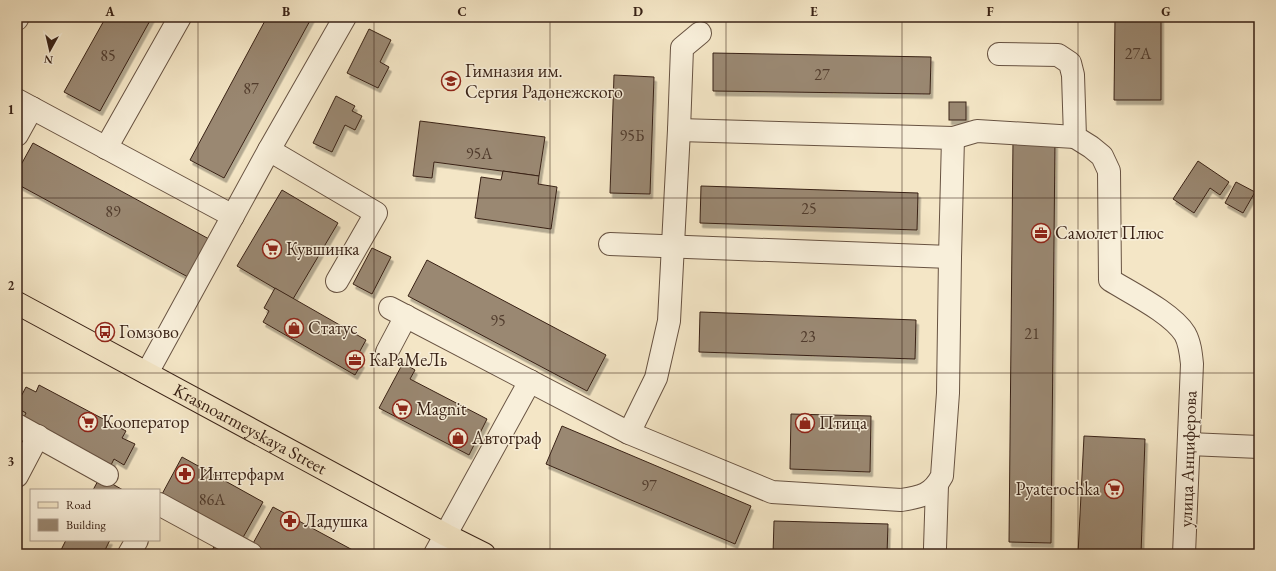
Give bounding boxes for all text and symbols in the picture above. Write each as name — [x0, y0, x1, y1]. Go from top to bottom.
text: A — [104, 3, 115, 20]
text: B — [282, 3, 290, 20]
text: C — [457, 3, 467, 20]
text: D — [633, 3, 643, 20]
text: E — [810, 3, 818, 20]
text: F — [986, 3, 994, 20]
text: G — [1161, 3, 1171, 20]
north arrow — [30, 30, 70, 70]
house number: 27А — [1125, 43, 1152, 64]
house number: 85 — [100, 45, 116, 66]
text: N — [43, 52, 54, 67]
place label: Гимназия им. Сергия Радонежского — [465, 59, 623, 103]
house number: 27 — [814, 64, 830, 85]
school or university icon: Гимназия им. Сергия Радонежского — [440, 70, 462, 92]
house number: 87 — [243, 78, 259, 99]
text: 1 — [8, 101, 15, 118]
house number: 95Б — [620, 125, 644, 146]
house number: 95А — [466, 143, 493, 164]
house number: 25 — [801, 198, 817, 219]
house number: 89 — [105, 201, 121, 222]
place label: Самолет Плюс — [1055, 221, 1164, 244]
office icon: Самолет Плюс — [1030, 222, 1052, 244]
place label: Кувшинка — [286, 237, 360, 260]
supermarket icon: Кувшинка — [261, 238, 283, 260]
text: 2 — [8, 277, 15, 294]
house number: 95 — [490, 310, 506, 331]
place label: Статус — [308, 316, 357, 339]
shop icon: Статус — [283, 317, 305, 339]
place label: Гомзово — [119, 320, 179, 343]
bus stop icon: Гомзово — [94, 321, 116, 343]
house number: 21 — [1024, 323, 1040, 344]
house number: 23 — [800, 326, 816, 347]
place label: КаРаМеЛь — [369, 348, 447, 371]
office icon: КаРаМеЛь — [344, 349, 366, 371]
street label: Krasnoarmeyskaya Street — [170, 378, 331, 480]
street label: улица Анциферова — [1174, 389, 1201, 528]
place label: Magnit — [416, 397, 467, 420]
supermarket icon: Magnit — [391, 398, 413, 420]
place label: Кооператор — [102, 410, 189, 433]
supermarket icon: Кооператор — [77, 411, 99, 433]
place label: Птица — [819, 411, 868, 434]
shop icon: Птица — [794, 412, 816, 434]
place label: Автограф — [471, 426, 541, 449]
shop icon: Автограф — [447, 427, 469, 449]
text: 3 — [8, 453, 15, 470]
place label: Интерфарм — [199, 462, 285, 485]
pharmacy icon: Интерфарм — [174, 463, 196, 485]
house number: 97 — [641, 475, 657, 496]
place label: Pyaterochka — [1015, 477, 1101, 500]
supermarket icon: Pyaterochka — [1103, 478, 1125, 500]
legend — [30, 489, 160, 541]
house number: 86А — [199, 489, 226, 510]
text: Road — [66, 497, 92, 513]
place label: Ладушка — [304, 509, 369, 532]
pharmacy icon: Ладушка — [279, 510, 301, 532]
text: Building — [66, 517, 107, 533]

